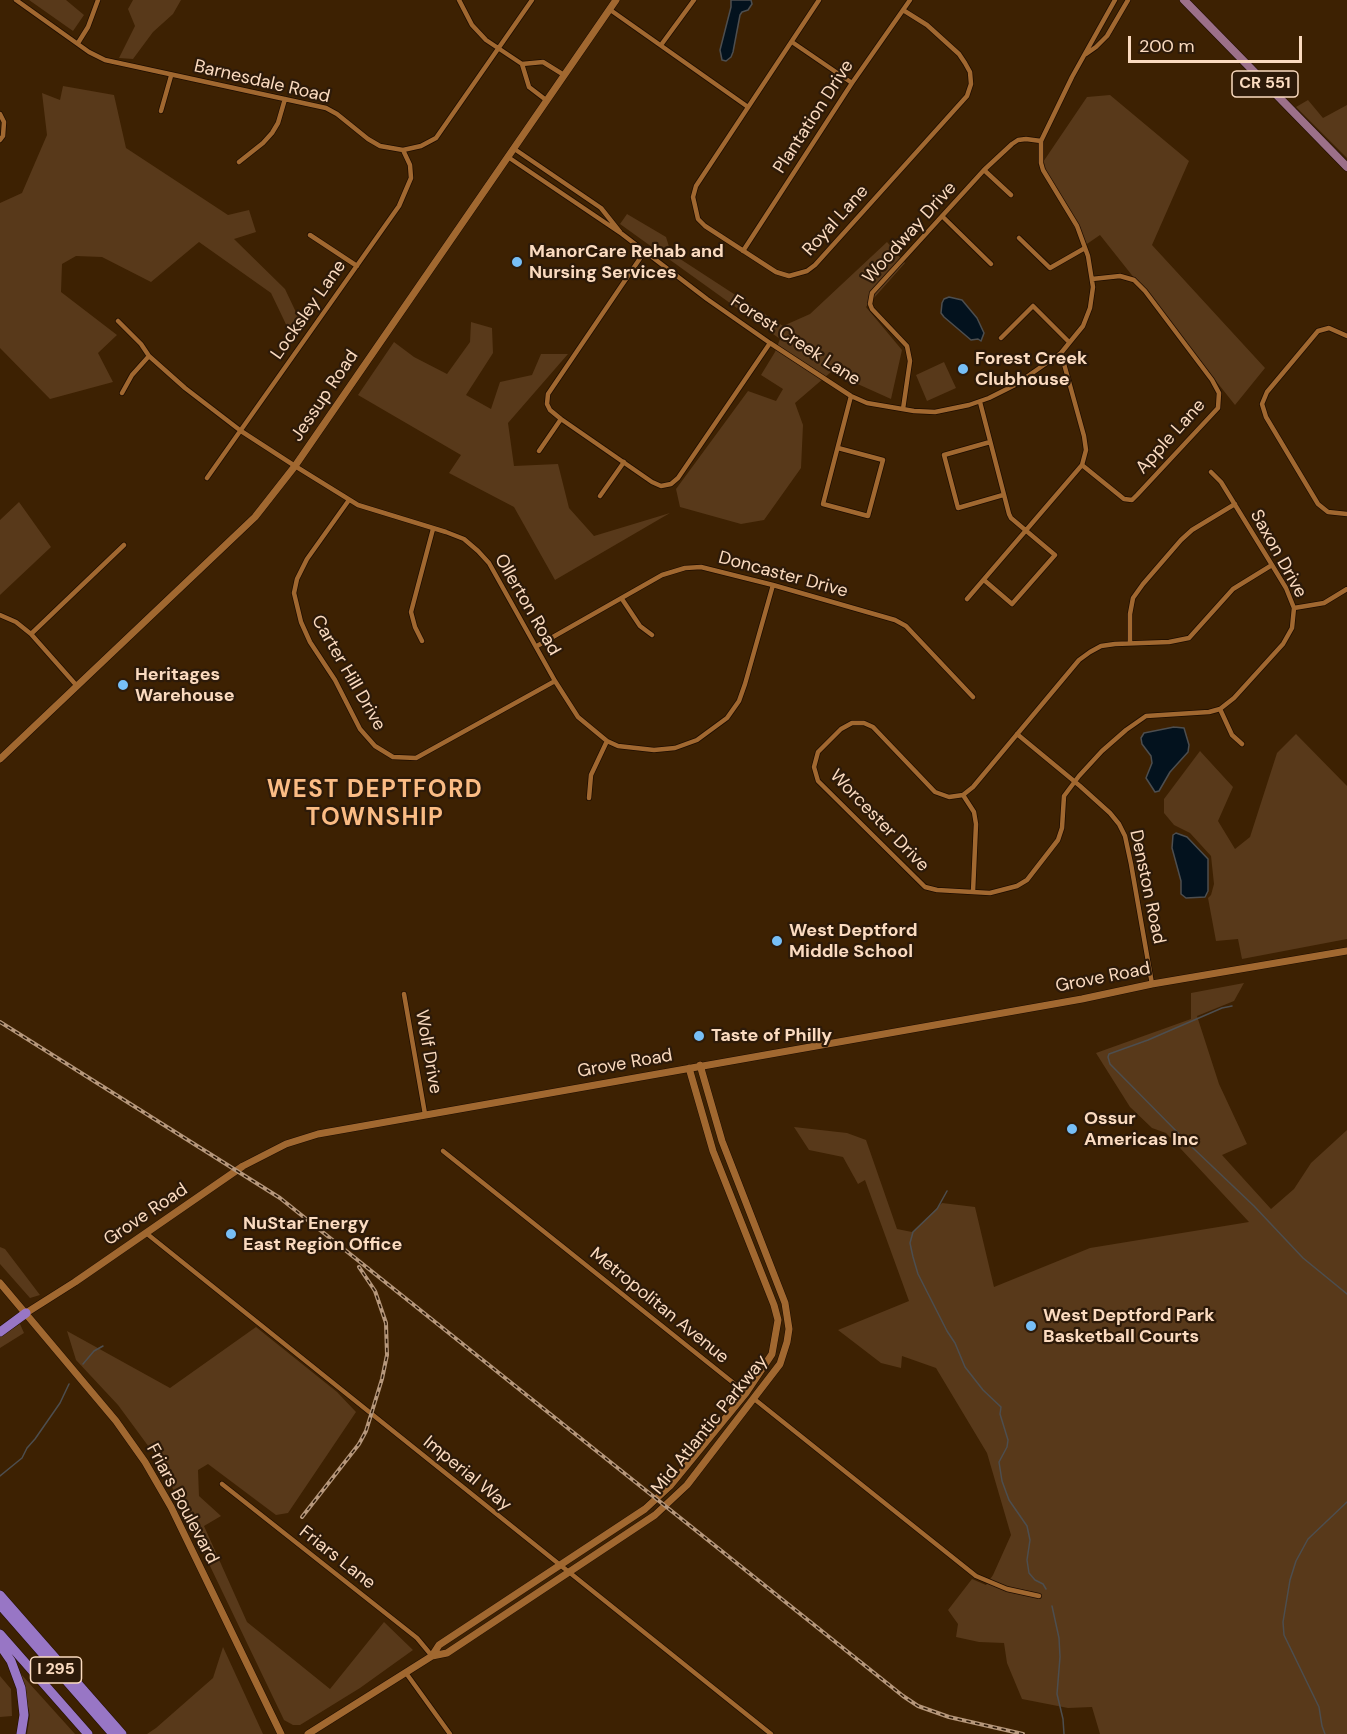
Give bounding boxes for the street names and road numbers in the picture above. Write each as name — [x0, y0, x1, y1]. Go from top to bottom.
street label: Barnesdale Road — [192, 56, 332, 108]
street label: Plantation Drive — [769, 56, 859, 178]
road number: CR 551 — [1232, 71, 1298, 97]
street label: Woodway Drive — [859, 178, 961, 288]
street label: Royal Lane — [799, 181, 873, 261]
street label: Locksley Lane — [267, 256, 351, 364]
street label: Forest Creek Lane — [726, 291, 864, 391]
street label: Jessup Road — [287, 346, 363, 446]
street label: Apple Lane — [1132, 395, 1210, 479]
street label: Saxon Drive — [1245, 506, 1311, 602]
street label: Doncaster Drive — [716, 547, 850, 603]
street label: Ollerton Road — [489, 551, 565, 659]
street label: Carter Hill Drive — [306, 611, 390, 735]
street label: Worcester Drive — [825, 765, 933, 877]
street label: Denston Road — [1124, 828, 1170, 946]
street label: Grove Road — [1054, 958, 1152, 998]
street label: Wolf Drive — [410, 1008, 446, 1096]
street label: Grove Road — [576, 1045, 674, 1083]
street label: Grove Road — [100, 1179, 192, 1251]
street label: Metropolitan Avenue — [585, 1243, 733, 1369]
street label: Mid Atlantic Parkway — [647, 1351, 773, 1499]
street label: Imperial Way — [418, 1432, 516, 1516]
street label: Friars Boulevard — [141, 1440, 223, 1568]
street label: Friars Lane — [295, 1522, 379, 1594]
road number: I 295 — [31, 1657, 82, 1683]

